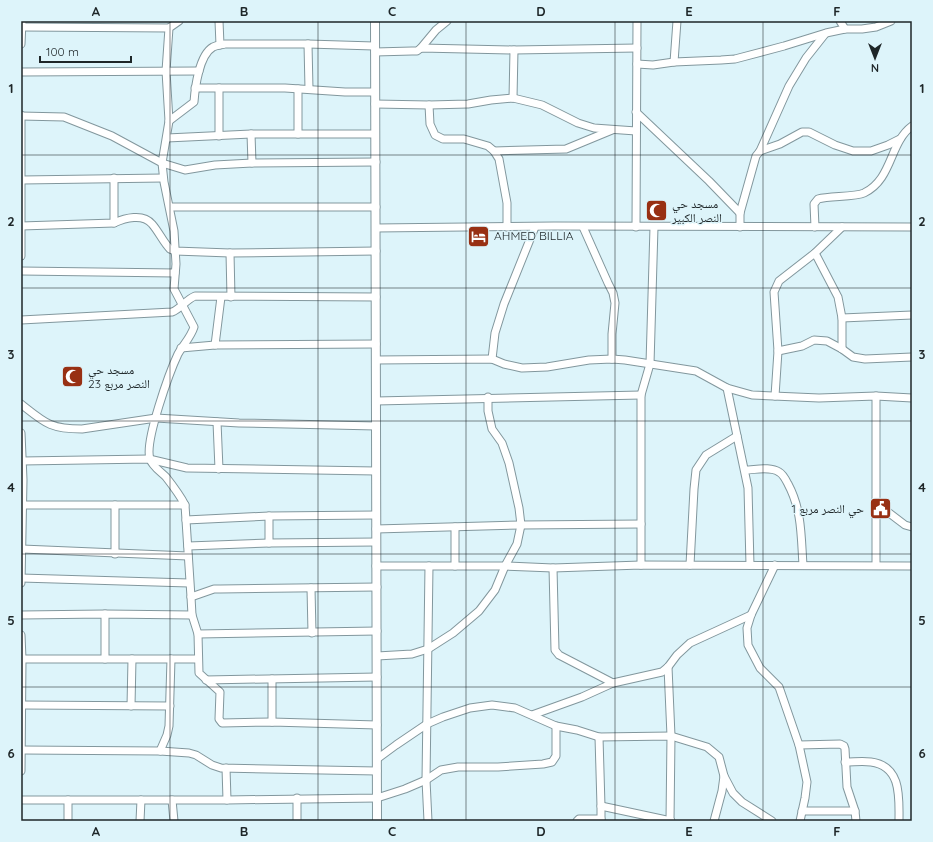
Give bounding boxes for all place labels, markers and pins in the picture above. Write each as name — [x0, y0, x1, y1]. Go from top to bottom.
place label: مسجد حي النصر الكبير — [671, 196, 722, 225]
mosque icon: مسجد حي النصر الكبير — [643, 198, 669, 224]
hotel icon: AHMED BILLIA — [465, 223, 491, 249]
place label: AHMED BILLIA — [494, 228, 574, 243]
place label: مسجد حي النصر مربع 23 — [88, 362, 150, 391]
mosque icon: مسجد حي النصر مربع 23 — [59, 364, 85, 390]
public building icon: حي النصر مربع 1 — [867, 496, 893, 522]
place label: حي النصر مربع 1 — [791, 501, 864, 519]

